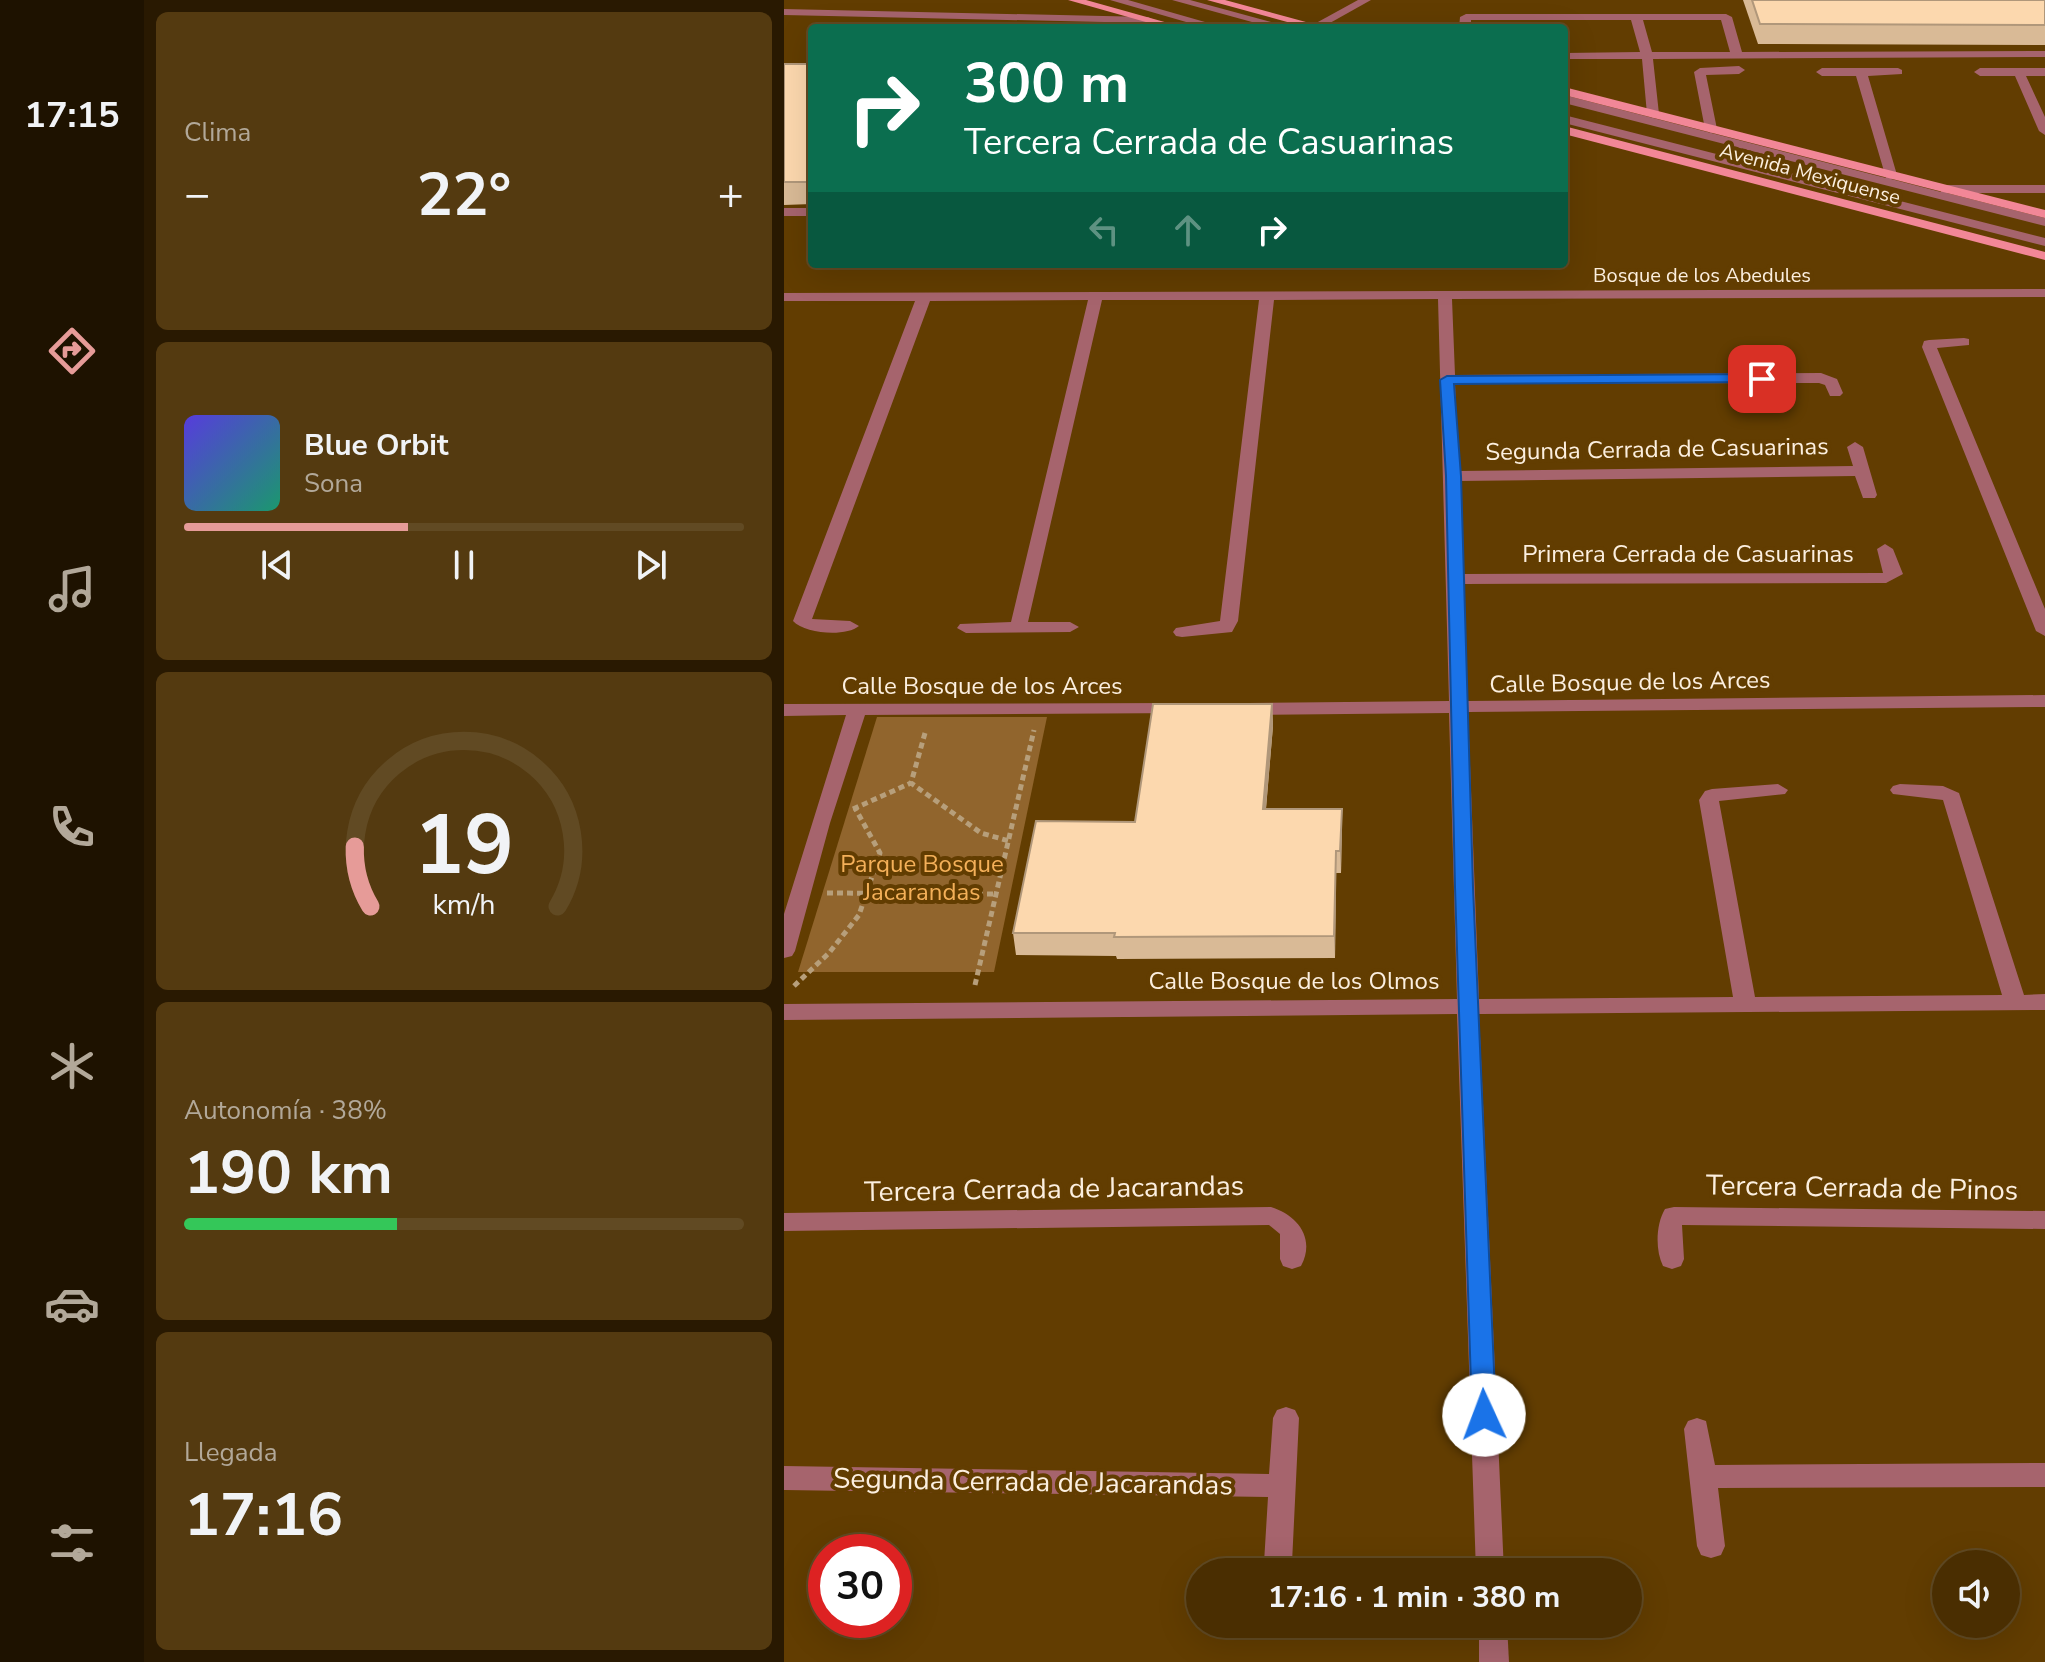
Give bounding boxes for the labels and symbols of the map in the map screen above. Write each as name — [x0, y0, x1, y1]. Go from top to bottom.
street label: Avenida Mexiquense — [1717, 137, 1903, 211]
street label: Bosque de los Abedules — [1593, 262, 1811, 289]
pin — [1728, 345, 1796, 413]
street label: Segunda Cerrada de Casuarinas — [1485, 430, 1829, 468]
street label: Primera Cerrada de Casuarinas — [1522, 538, 1854, 570]
street label: Calle Bosque de los Arces — [1489, 664, 1771, 700]
street label: Calle Bosque de los Arces — [841, 670, 1123, 702]
park label: Parque Bosque Jacarandas — [840, 848, 1004, 908]
street label: Calle Bosque de los Olmos — [1149, 965, 1439, 997]
street label: Tercera Cerrada de Pinos — [1705, 1166, 2019, 1210]
street label: Tercera Cerrada de Jacarandas — [864, 1167, 1244, 1211]
position arrow — [1442, 1373, 1526, 1457]
street label: Segunda Cerrada de Jacarandas — [833, 1460, 1233, 1504]
speed limit sign: 30 — [808, 1534, 912, 1638]

